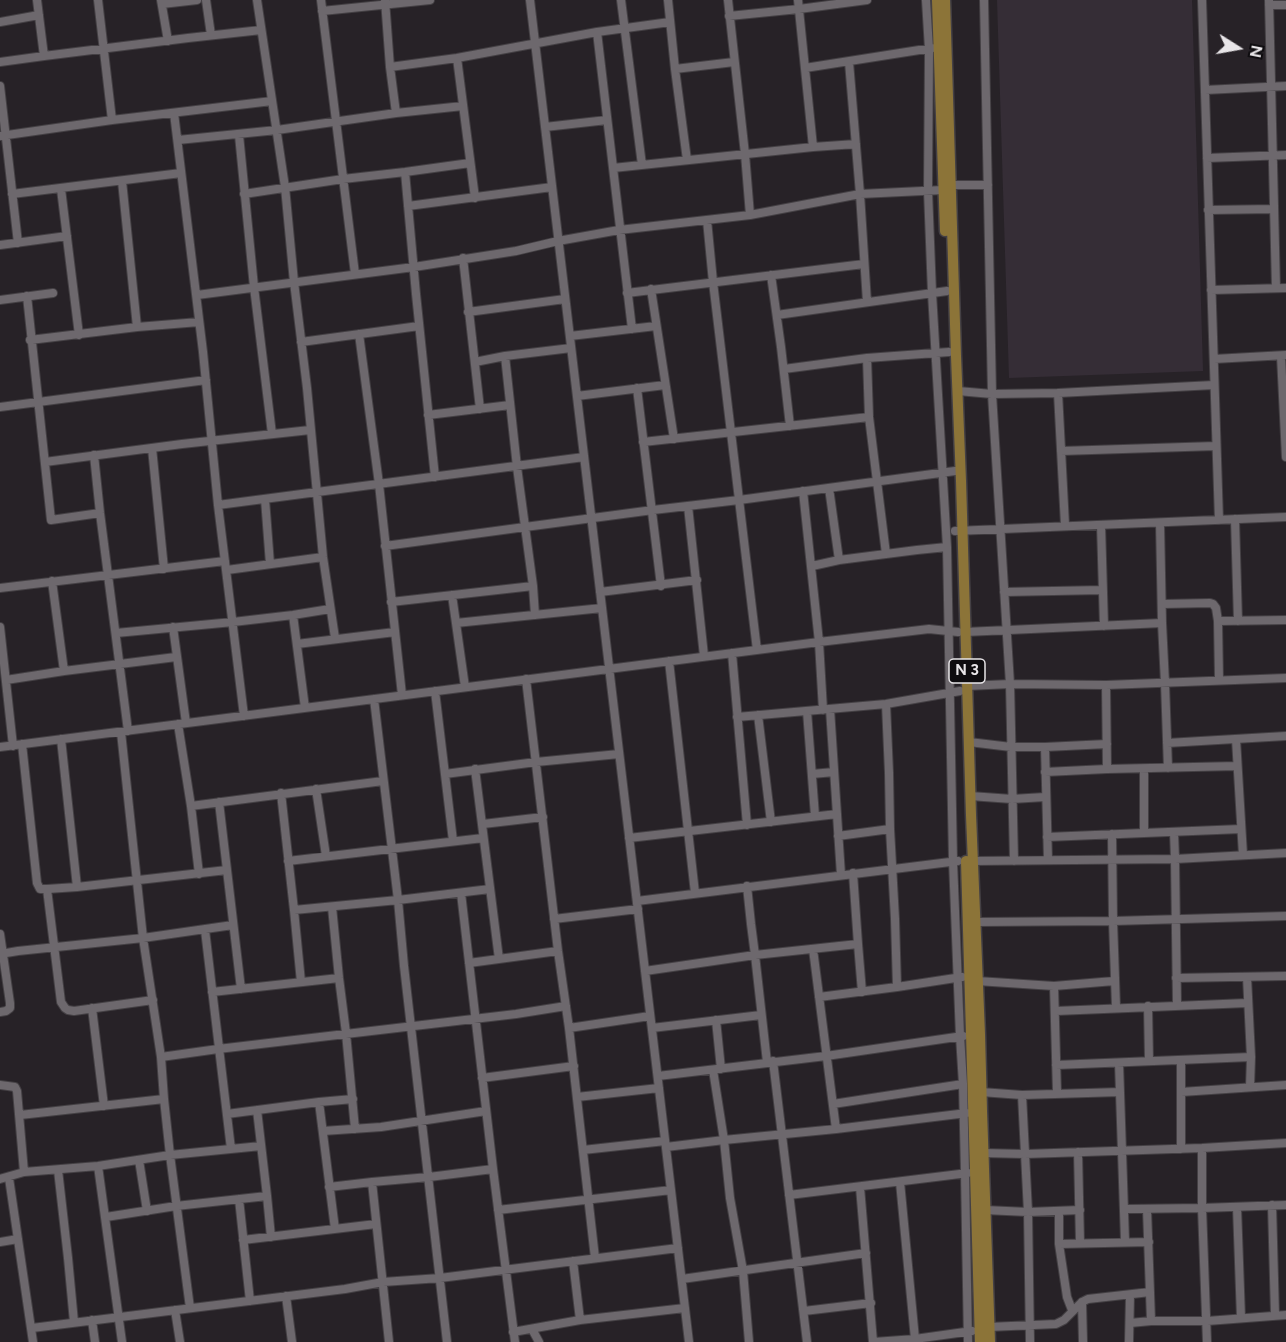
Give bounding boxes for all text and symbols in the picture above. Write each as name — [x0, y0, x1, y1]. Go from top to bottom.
north arrow — [1208, 18, 1268, 78]
text: N — [1246, 44, 1267, 59]
road number: N 3 — [949, 659, 985, 683]

